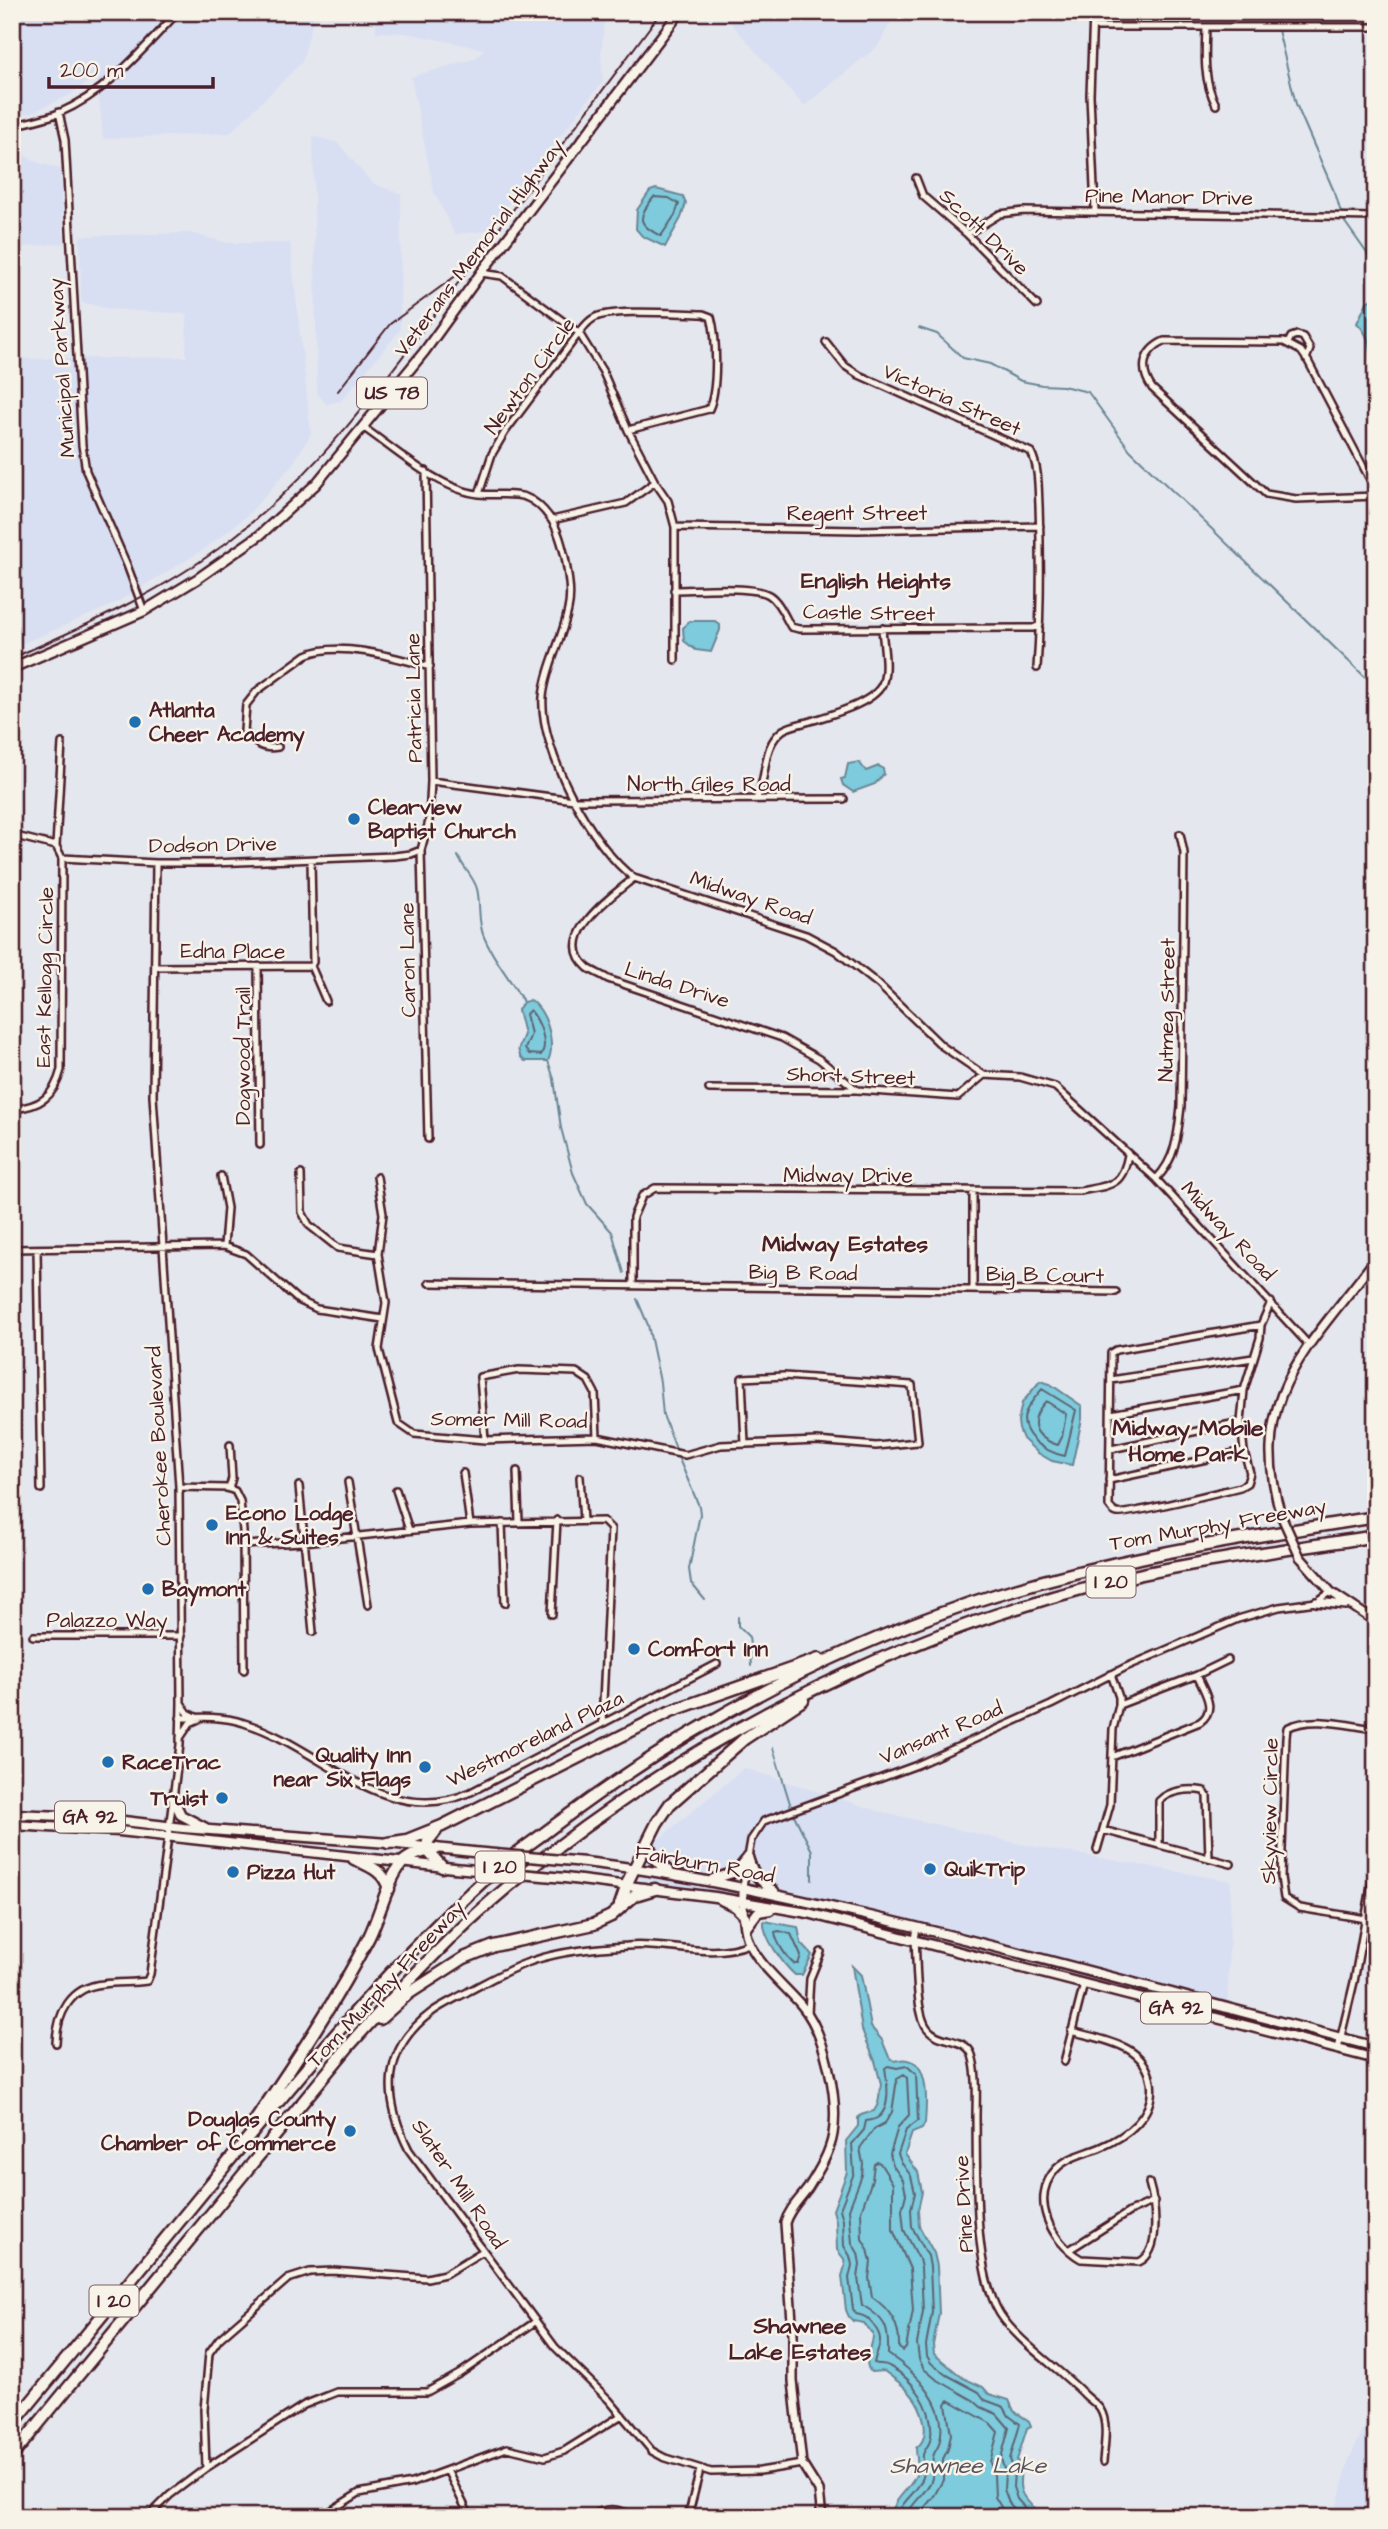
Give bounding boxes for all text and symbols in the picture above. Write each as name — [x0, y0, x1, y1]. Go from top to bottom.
scale bar — [49, 46, 214, 90]
text: 200 m — [60, 56, 124, 85]
street label: Veterans Memorial Highway — [387, 132, 573, 364]
street label: Pine Manor Drive — [1085, 181, 1253, 213]
street label: Scott Drive — [933, 182, 1035, 282]
street label: Municipal Parkway — [41, 277, 85, 459]
street label: Newton Circle — [478, 312, 582, 440]
street label: Victoria Street — [878, 357, 1026, 444]
road number: US 78 — [357, 378, 427, 408]
street label: Regent Street — [787, 499, 928, 530]
district label: English Heights — [801, 565, 952, 598]
street label: Castle Street — [803, 597, 936, 629]
street label: Patricia Lane — [398, 633, 430, 763]
place label: Atlanta Cheer Academy — [149, 696, 305, 752]
marker: Atlanta Cheer Academy — [127, 714, 143, 730]
street label: North Giles Road — [627, 770, 791, 799]
place label: Clearview Baptist Church — [368, 793, 516, 847]
marker: Clearview Baptist Church — [346, 811, 362, 827]
street label: Dodson Drive — [149, 829, 277, 861]
street label: Midway Road — [686, 864, 816, 934]
street label: East Kellogg Circle — [29, 886, 63, 1068]
street label: Caron Lane — [392, 902, 424, 1018]
street label: Edna Place — [181, 937, 285, 966]
street label: Nutmeg Street — [1151, 937, 1185, 1082]
street label: Linda Drive — [621, 954, 733, 1016]
street label: Dogwood Trail — [229, 987, 260, 1125]
street label: Short Street — [786, 1059, 916, 1093]
street label: Midway Drive — [783, 1161, 913, 1192]
street label: Midway Road — [1173, 1175, 1282, 1289]
district label: Midway Estates — [762, 1228, 928, 1262]
street label: Big B Road — [748, 1258, 858, 1290]
street label: Big B Court — [986, 1259, 1105, 1293]
street label: Cherokee Boulevard — [139, 1345, 179, 1547]
street label: Somer Mill Road — [430, 1404, 588, 1436]
district label: Midway Mobile Home Park — [1113, 1412, 1264, 1470]
street label: Tom Murphy Freeway — [1107, 1492, 1329, 1560]
place label: Econo Lodge Inn & Suites — [226, 1499, 354, 1552]
marker: Econo Lodge Inn & Suites — [204, 1517, 220, 1533]
road number: I 20 — [1086, 1566, 1136, 1598]
place label: Baymont — [162, 1575, 247, 1607]
marker: Baymont — [140, 1581, 156, 1597]
street label: Palazzo Way — [46, 1606, 168, 1637]
place label: Comfort Inn — [648, 1635, 768, 1664]
marker: Comfort Inn — [626, 1641, 642, 1657]
street label: Westmoreland Plaza — [442, 1683, 629, 1794]
street label: Vansant Road — [875, 1694, 1007, 1772]
street label: Skyview Circle — [1254, 1738, 1288, 1884]
place label: Quality Inn near Six Flags — [274, 1741, 411, 1796]
place label: RaceTrac — [122, 1748, 222, 1777]
marker: RaceTrac — [100, 1754, 116, 1770]
marker: Quality Inn near Six Flags — [417, 1759, 433, 1775]
place label: Truist — [149, 1784, 209, 1813]
marker: Truist — [214, 1790, 230, 1806]
road number: GA 92 — [55, 1801, 125, 1832]
street label: Fairburn Road — [633, 1837, 777, 1891]
road number: I 20 — [476, 1852, 524, 1882]
place label: QuikTrip — [944, 1855, 1026, 1885]
place label: Pizza Hut — [247, 1858, 336, 1887]
marker: QuikTrip — [922, 1861, 938, 1877]
marker: Pizza Hut — [225, 1864, 241, 1880]
street label: Tom Murphy Freeway — [301, 1894, 473, 2075]
road number: GA 92 — [1141, 1992, 1211, 2024]
place label: Douglas County Chamber of Commerce — [101, 2105, 337, 2158]
street label: Slater Mill Road — [405, 2113, 513, 2255]
marker: Douglas County Chamber of Commerce — [342, 2123, 358, 2139]
street label: Pine Drive — [947, 2155, 981, 2253]
road number: I 20 — [90, 2286, 138, 2316]
district label: Shawnee Lake Estates — [729, 2310, 872, 2368]
water label: Shawnee Lake — [890, 2450, 1048, 2482]

